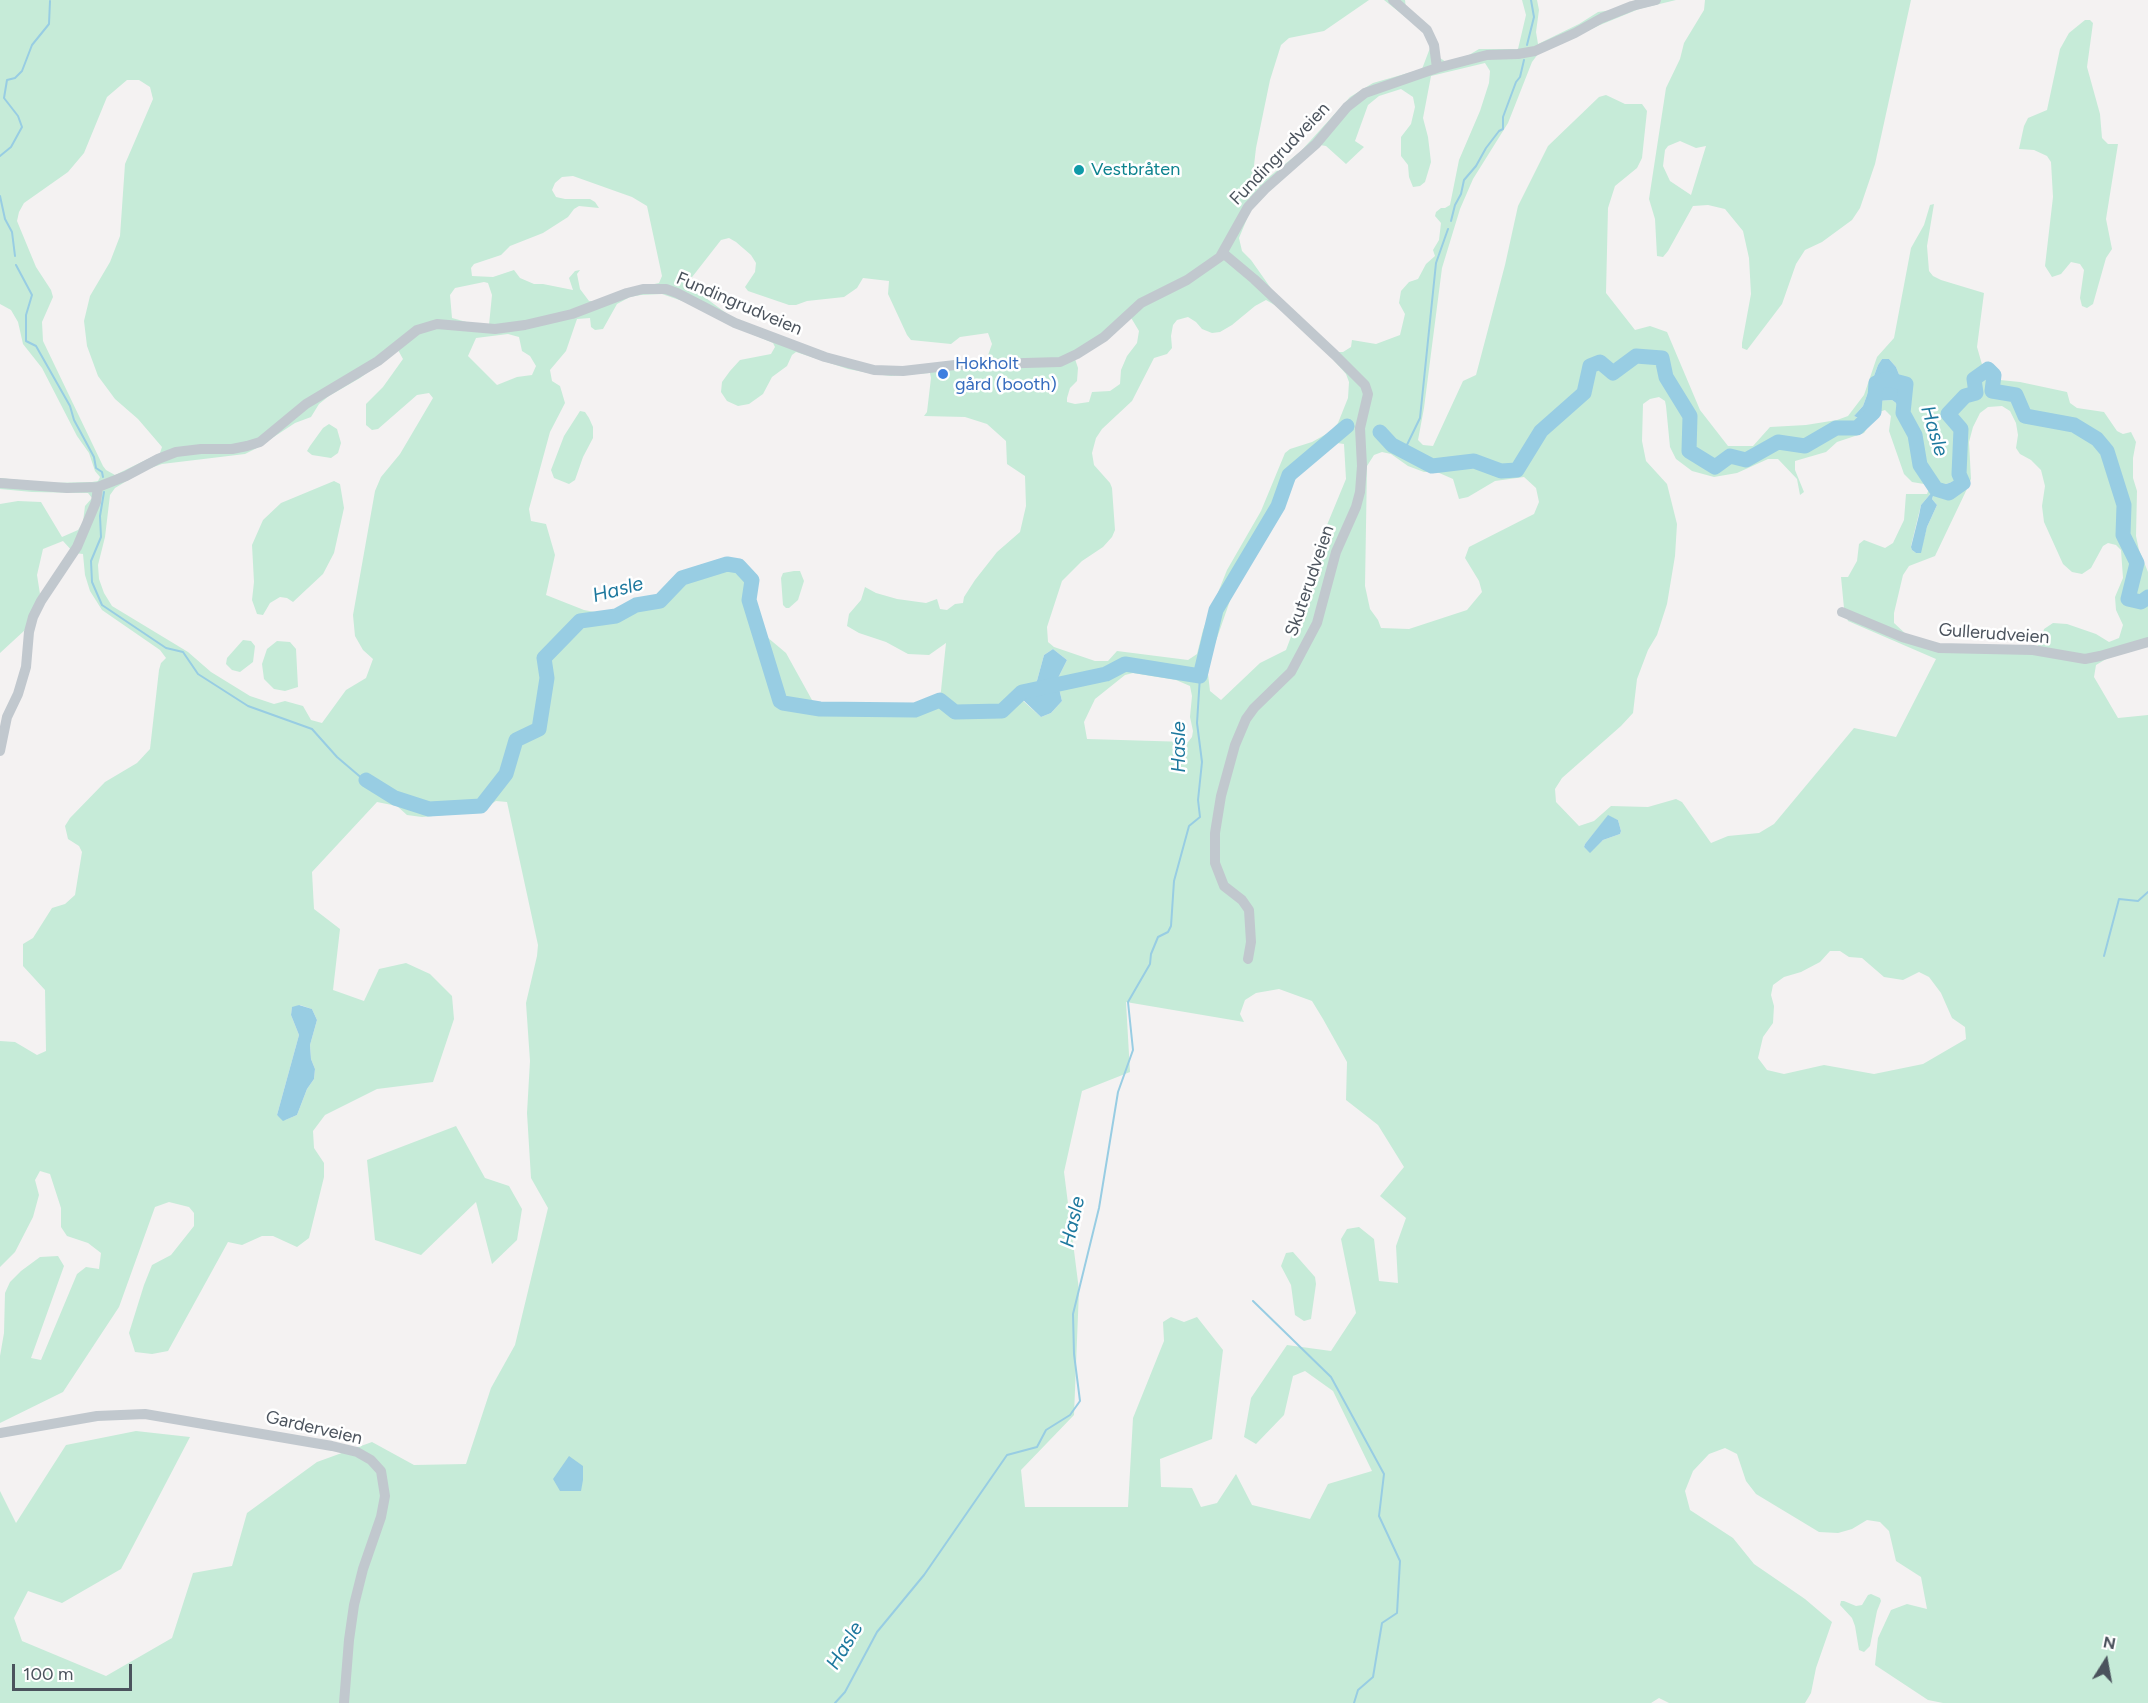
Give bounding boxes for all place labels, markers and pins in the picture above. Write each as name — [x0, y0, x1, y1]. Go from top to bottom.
place label: Vestbråten — [1091, 159, 1180, 181]
marker: Vestbråten — [1072, 163, 1086, 177]
place label: Hokholt gård (booth) — [955, 353, 1057, 395]
marker: Hokholt gård (booth) — [936, 367, 950, 381]

